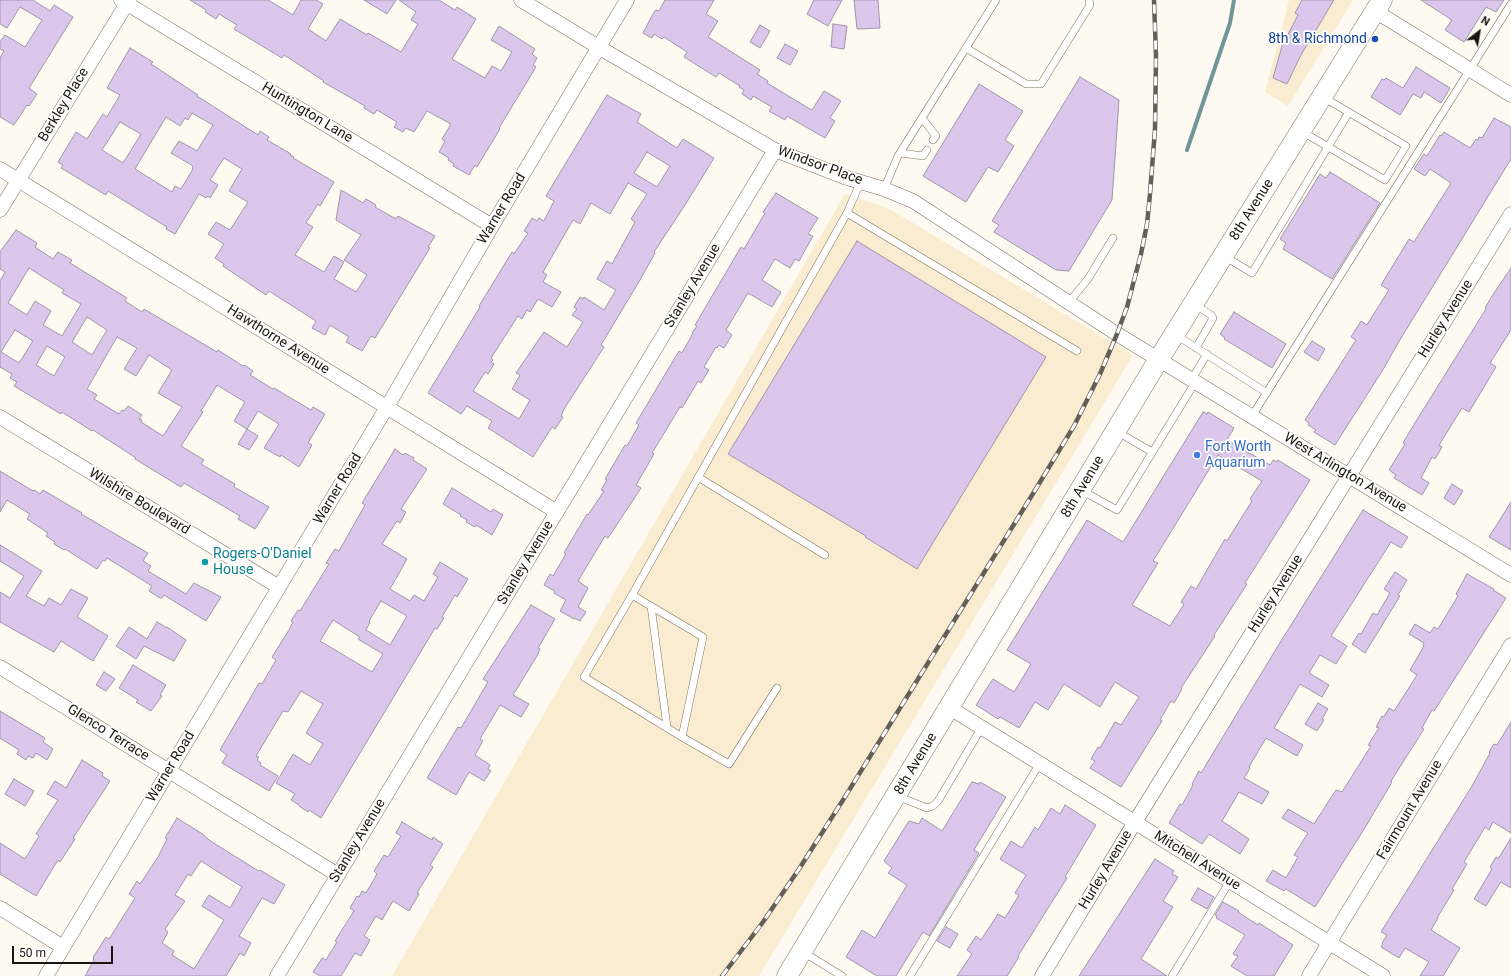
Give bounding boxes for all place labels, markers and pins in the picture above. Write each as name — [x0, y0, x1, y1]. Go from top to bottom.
place label: 8th & Richmond — [1268, 31, 1367, 47]
marker: 8th & Richmond — [1370, 34, 1380, 44]
place label: Fort Worth Aquarium — [1205, 439, 1271, 472]
marker: Fort Worth Aquarium — [1192, 450, 1202, 460]
place label: Rogers-O'Daniel House — [213, 546, 312, 578]
marker: Rogers-O'Daniel House — [200, 557, 210, 567]

